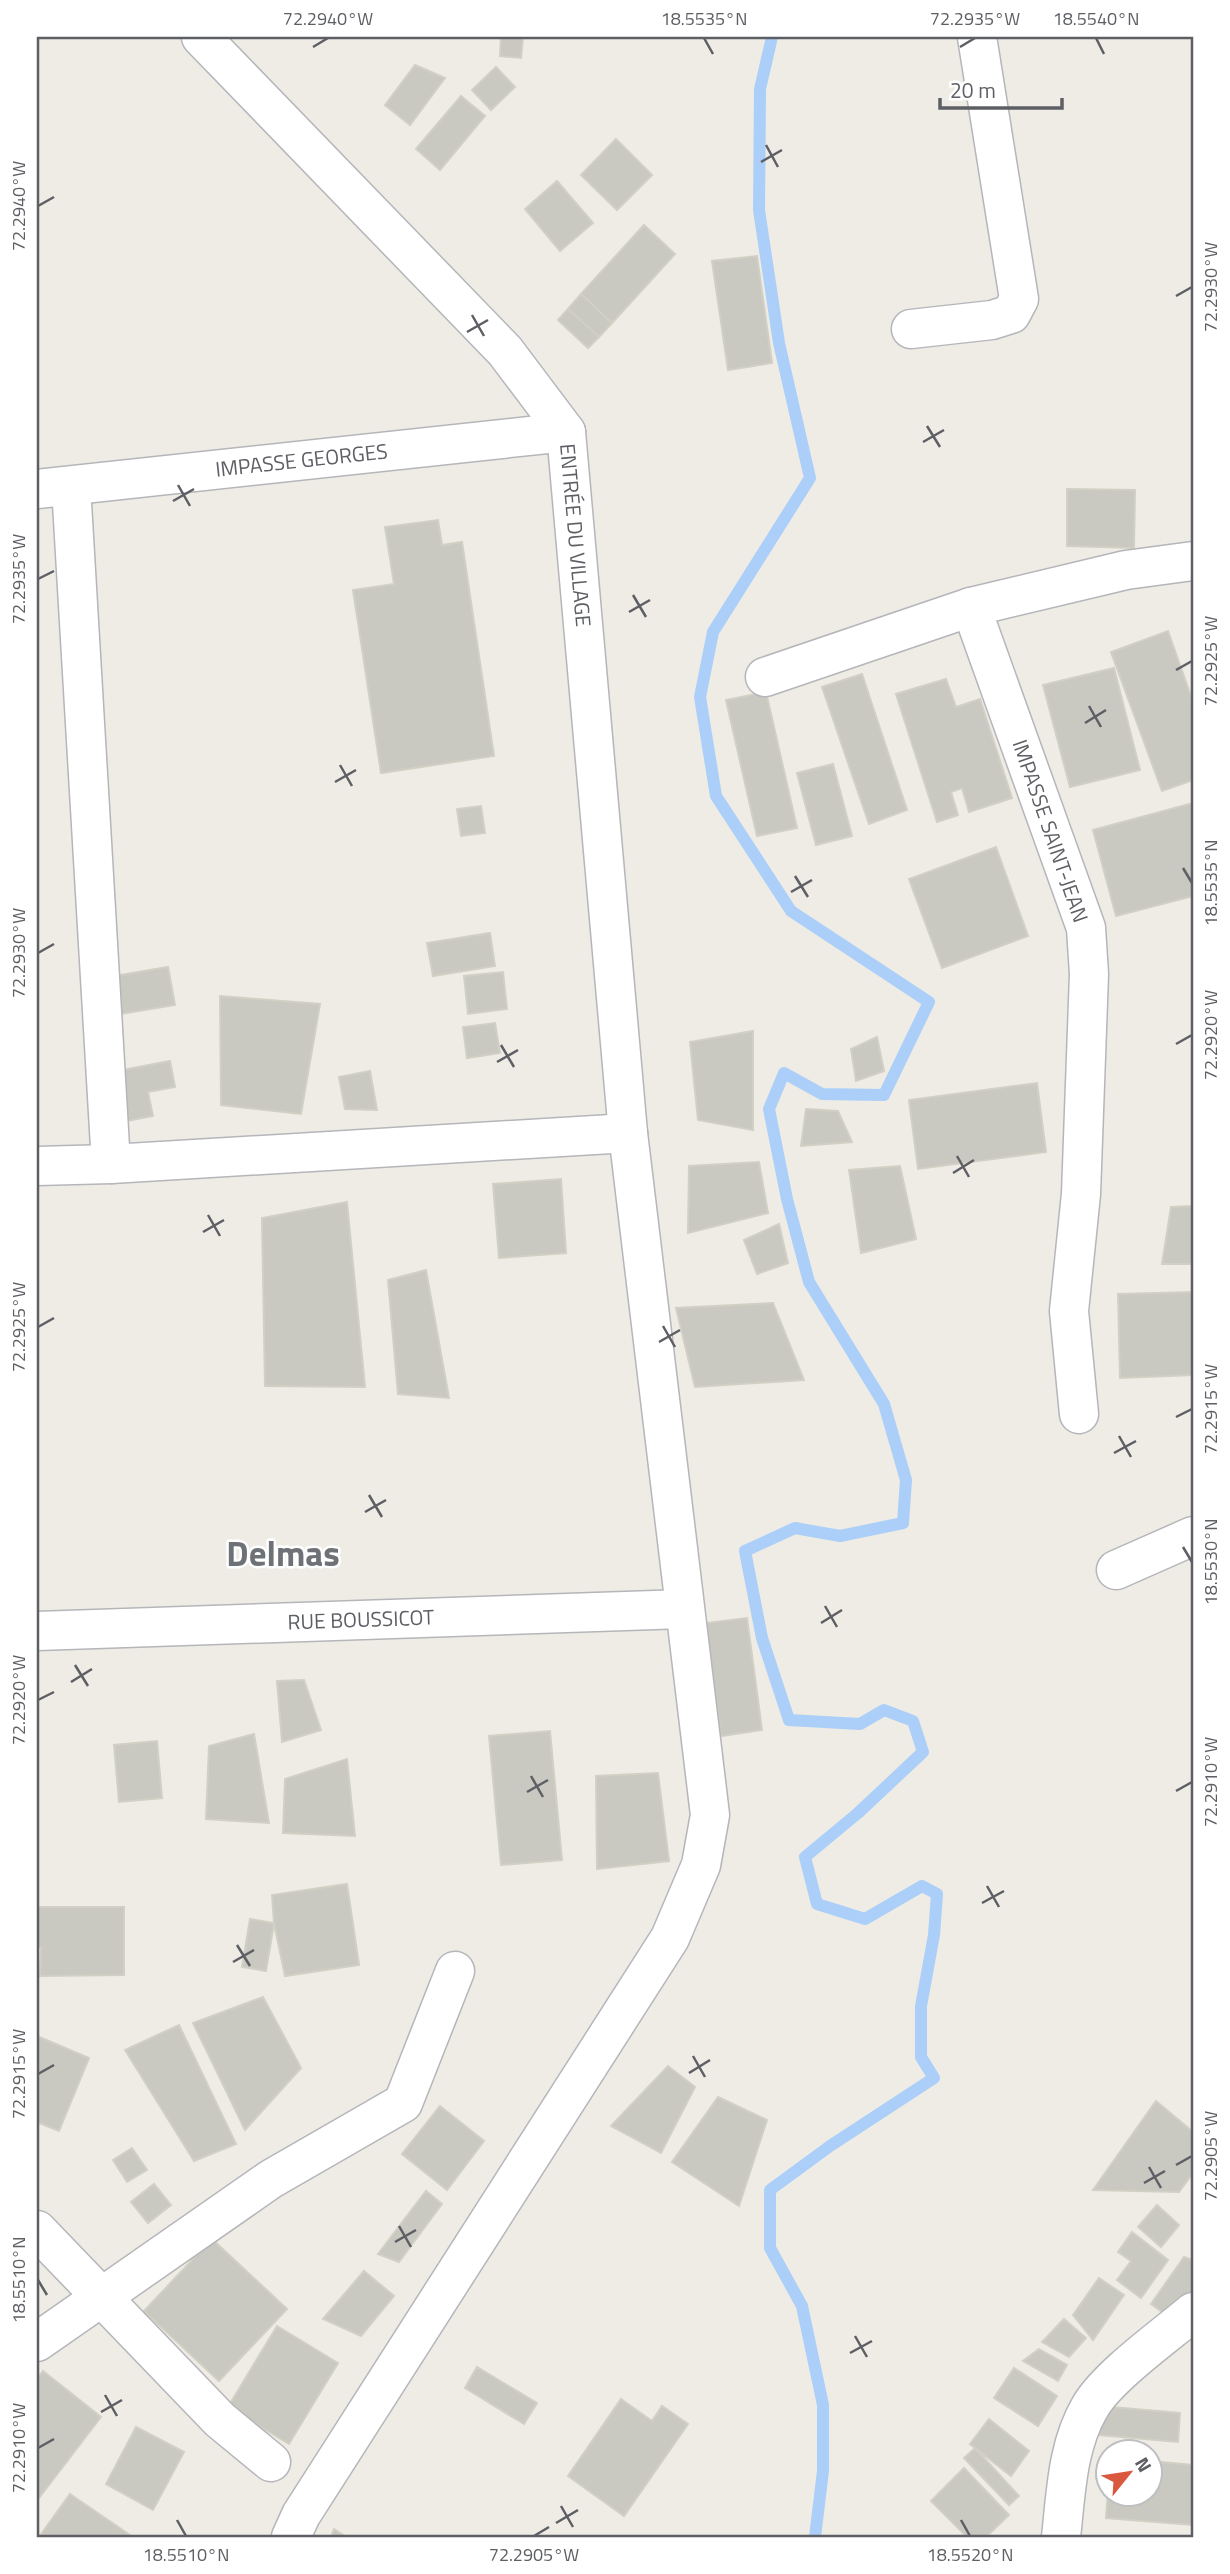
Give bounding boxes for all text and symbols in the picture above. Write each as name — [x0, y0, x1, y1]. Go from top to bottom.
text: 72.2940°W — [283, 5, 373, 32]
text: 18.5535°N — [661, 5, 747, 32]
text: 72.2935°W — [930, 5, 1020, 32]
text: 18.5540°N — [1053, 5, 1139, 32]
scale bar — [940, 66, 1062, 110]
text: 20 m — [950, 74, 996, 106]
text: 72.2940°W — [5, 161, 32, 251]
text: 72.2930°W — [1197, 242, 1224, 332]
street label: IMPASSE GEORGES — [214, 434, 389, 485]
street label: ENTRÉE DU VILLAGE — [552, 442, 600, 628]
text: 72.2935°W — [5, 534, 32, 624]
text: 72.2925°W — [1197, 616, 1224, 706]
street label: IMPASSE SAINT-JEAN — [1005, 735, 1097, 927]
text: 18.5535°N — [1197, 840, 1224, 926]
text: 72.2930°W — [5, 908, 32, 998]
text: 72.2920°W — [1197, 990, 1224, 1080]
text: 72.2925°W — [5, 1282, 32, 1372]
text: 72.2915°W — [1197, 1364, 1224, 1454]
text: 18.5530°N — [1197, 1519, 1224, 1605]
district label: Delmas — [226, 1526, 340, 1580]
street label: RUE BOUSSICOT — [287, 1601, 435, 1637]
text: 72.2920°W — [5, 1655, 32, 1745]
text: 72.2910°W — [1197, 1737, 1224, 1827]
text: 72.2915°W — [5, 2029, 32, 2119]
text: 72.2905°W — [1197, 2111, 1224, 2201]
text: 18.5510°N — [5, 2237, 32, 2323]
text: 72.2910°W — [5, 2403, 32, 2493]
north arrow — [1094, 2438, 1164, 2508]
text: N — [1128, 2451, 1160, 2477]
text: 18.5510°N — [143, 2541, 229, 2568]
text: 72.2905°W — [489, 2541, 579, 2568]
text: 18.5520°N — [927, 2541, 1013, 2568]

